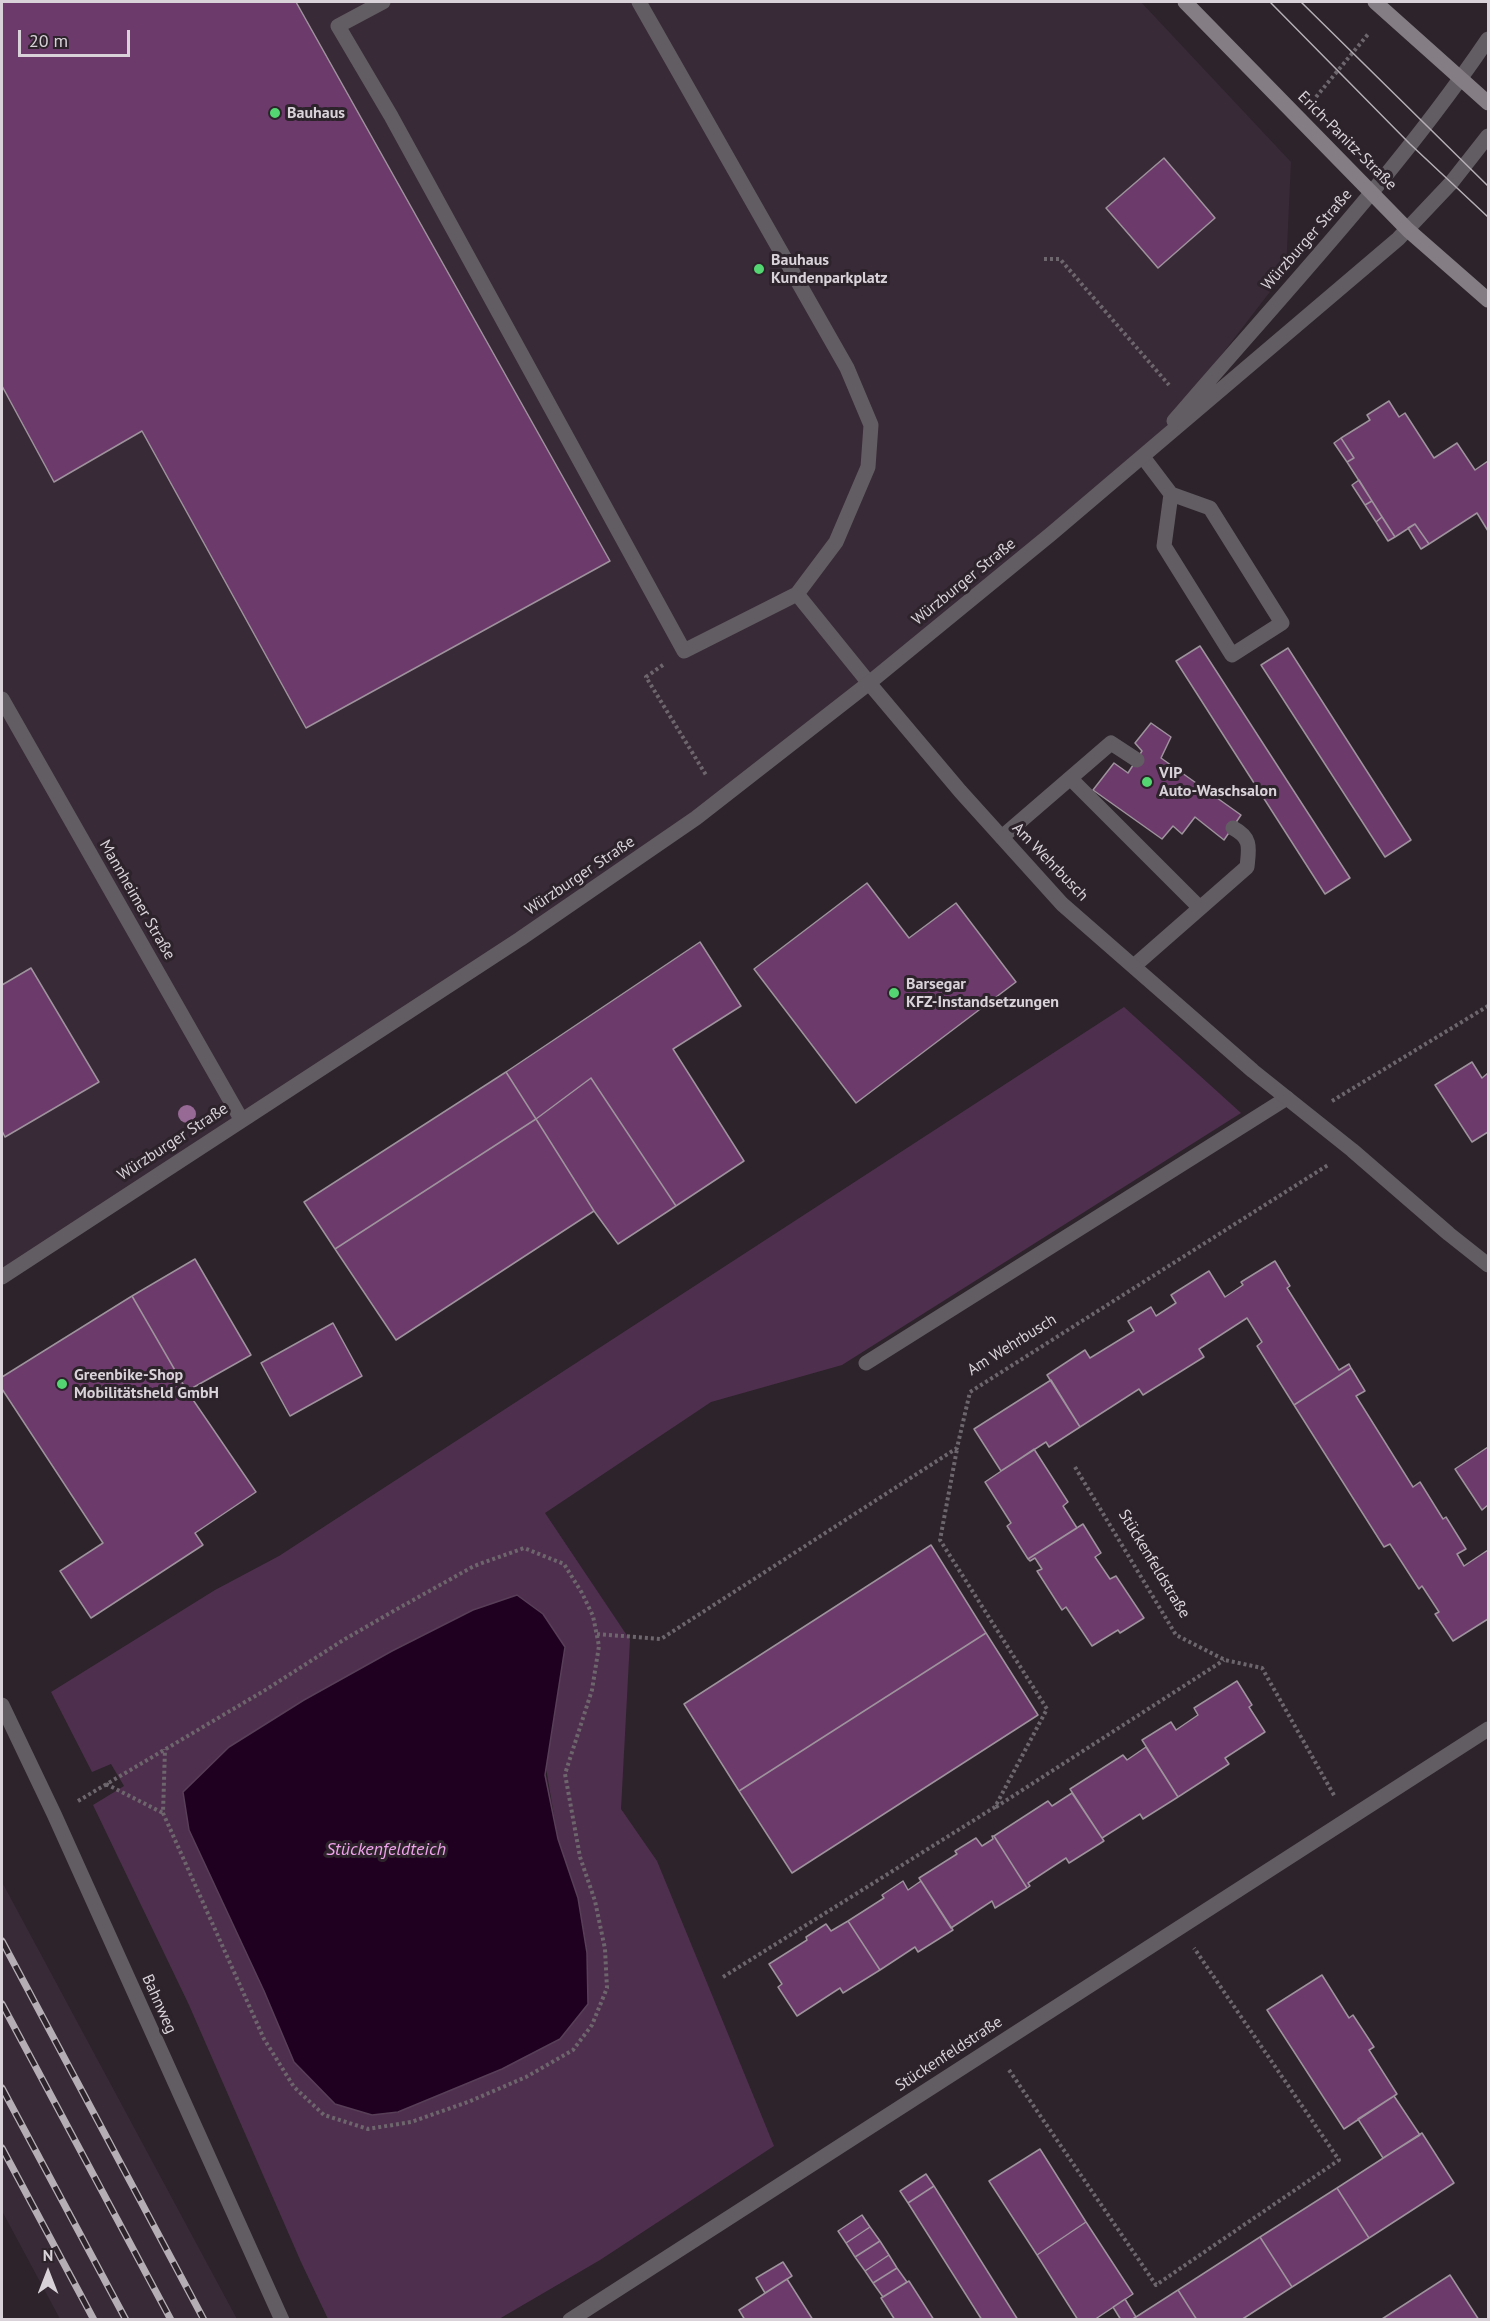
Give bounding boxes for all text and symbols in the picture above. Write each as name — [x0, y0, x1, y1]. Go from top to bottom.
scale bar — [21, 18, 134, 56]
text: 20 m — [29, 29, 68, 52]
street label: Erich-Panitz-Straße — [1294, 88, 1400, 194]
place label: Bauhaus — [287, 103, 345, 123]
marker: Bauhaus — [268, 106, 282, 120]
street label: Würzburger Straße — [1258, 185, 1356, 295]
place label: Bauhaus Kundenparkplatz — [771, 250, 888, 288]
marker: Bauhaus Kundenparkplatz — [752, 262, 766, 276]
street label: Würzburger Straße — [908, 534, 1020, 630]
place label: VIP Auto-Waschsalon — [1159, 763, 1277, 801]
marker: VIP Auto-Waschsalon — [1140, 775, 1154, 789]
street label: Am Wehrbusch — [1008, 819, 1092, 905]
street label: Würzburger Straße — [522, 832, 638, 920]
street label: Mannheimer Straße — [95, 837, 179, 963]
place label: Barsegar KFZ-Instandsetzungen — [906, 974, 1059, 1012]
marker: Barsegar KFZ-Instandsetzungen — [887, 986, 901, 1000]
street label: Würzburger Straße — [114, 1099, 232, 1185]
street label: Am Wehrbusch — [964, 1310, 1060, 1380]
place label: Greenbike-Shop Mobilitätsheld GmbH — [74, 1365, 219, 1403]
marker: Greenbike-Shop Mobilitätsheld GmbH — [55, 1377, 69, 1391]
street label: Stückenfeldstraße — [1114, 1506, 1194, 1622]
water label: Stückenfeldteich — [326, 1839, 446, 1861]
street label: Bahnweg — [137, 1971, 181, 2037]
street label: Stückenfeldstraße — [892, 2012, 1006, 2096]
north arrow — [18, 2243, 78, 2303]
text: N — [43, 2245, 53, 2265]

